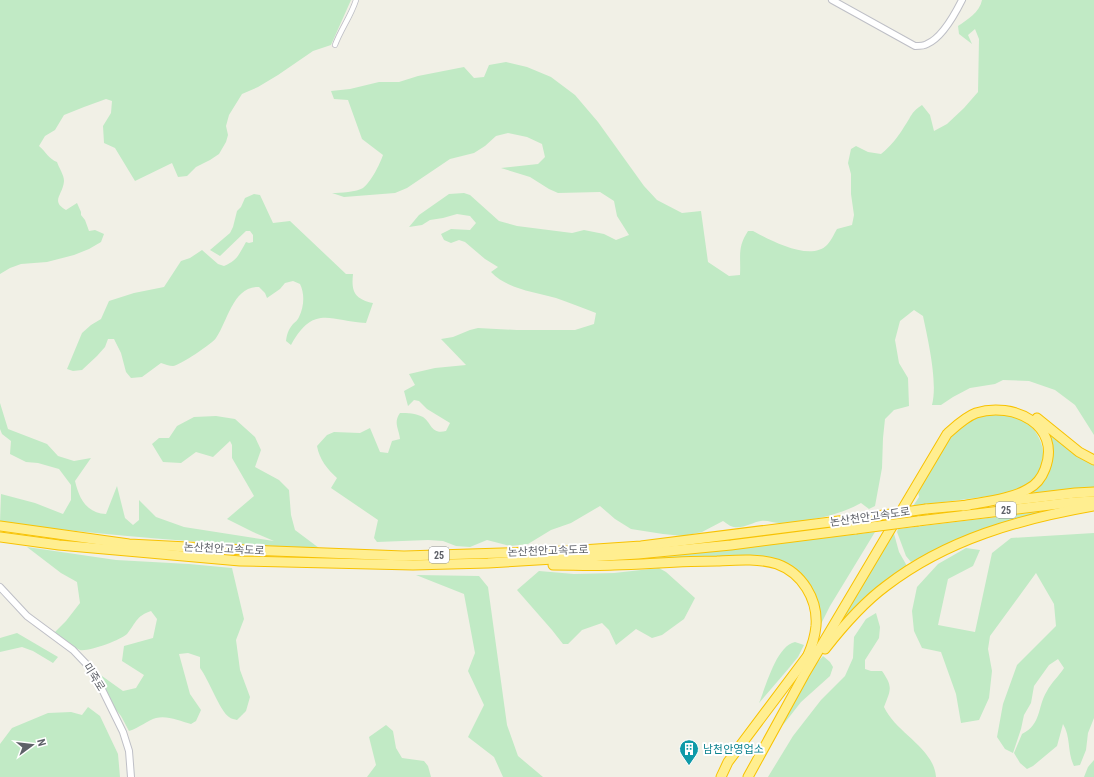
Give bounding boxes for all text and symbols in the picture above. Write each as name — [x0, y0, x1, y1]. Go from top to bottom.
road number: 25 — [996, 502, 1016, 518]
street label: 논산천안고속도로 — [829, 505, 911, 529]
street label: 논산천안고속도로 — [183, 540, 265, 558]
street label: 논산천안고속도로 — [507, 543, 589, 559]
road number: 25 — [429, 547, 449, 563]
street label: 미죽로 — [80, 661, 108, 693]
north arrow — [12, 725, 52, 765]
text: N — [34, 738, 48, 748]
building icon: 남천안영업소 — [678, 738, 700, 766]
place label: 남천안영업소 — [703, 743, 764, 756]

